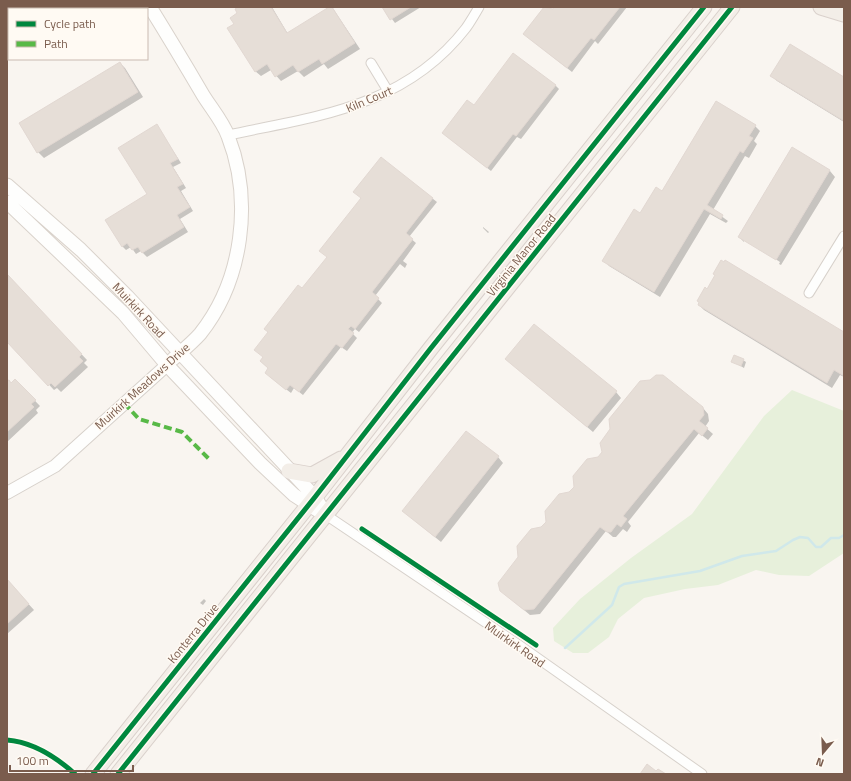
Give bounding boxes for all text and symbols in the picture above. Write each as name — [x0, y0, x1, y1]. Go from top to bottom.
legend — [8, 8, 148, 60]
text: Cycle path — [44, 14, 96, 33]
text: Path — [44, 34, 68, 53]
street label: Kiln Court — [343, 80, 396, 117]
street label: Virginia Manor Road — [482, 209, 560, 301]
street label: Muirkirk Road — [108, 278, 170, 342]
street label: Muirkirk Meadows Drive — [90, 338, 194, 434]
street label: Konterra Drive — [163, 599, 223, 667]
street label: Muirkirk Road — [481, 616, 549, 672]
north arrow — [803, 733, 843, 773]
scale bar — [10, 747, 133, 773]
text: 100 m — [16, 751, 49, 770]
text: N — [814, 754, 826, 771]

